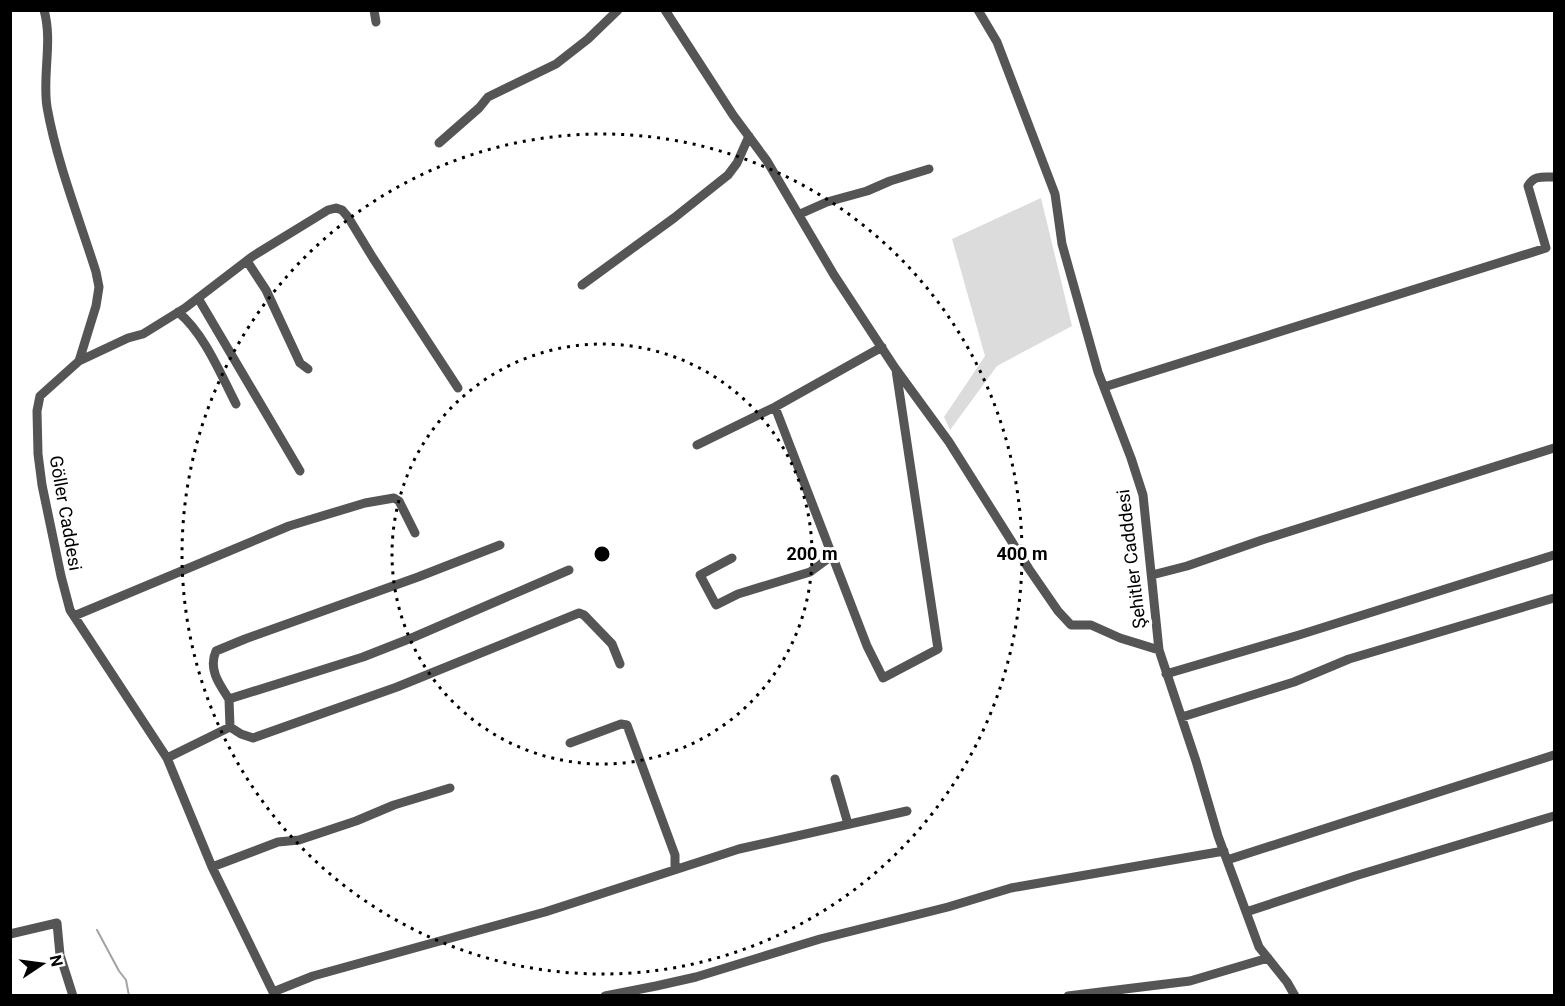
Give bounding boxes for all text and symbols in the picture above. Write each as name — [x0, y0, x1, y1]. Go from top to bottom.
street label: Göller Caddesi — [46, 454, 86, 572]
street label: Şehitler Cadddesi — [1112, 488, 1150, 630]
text: 200 m — [786, 543, 838, 564]
text: 400 m — [996, 543, 1048, 564]
centre of rings — [592, 544, 612, 564]
north arrow — [12, 934, 72, 994]
text: N — [46, 953, 67, 968]

